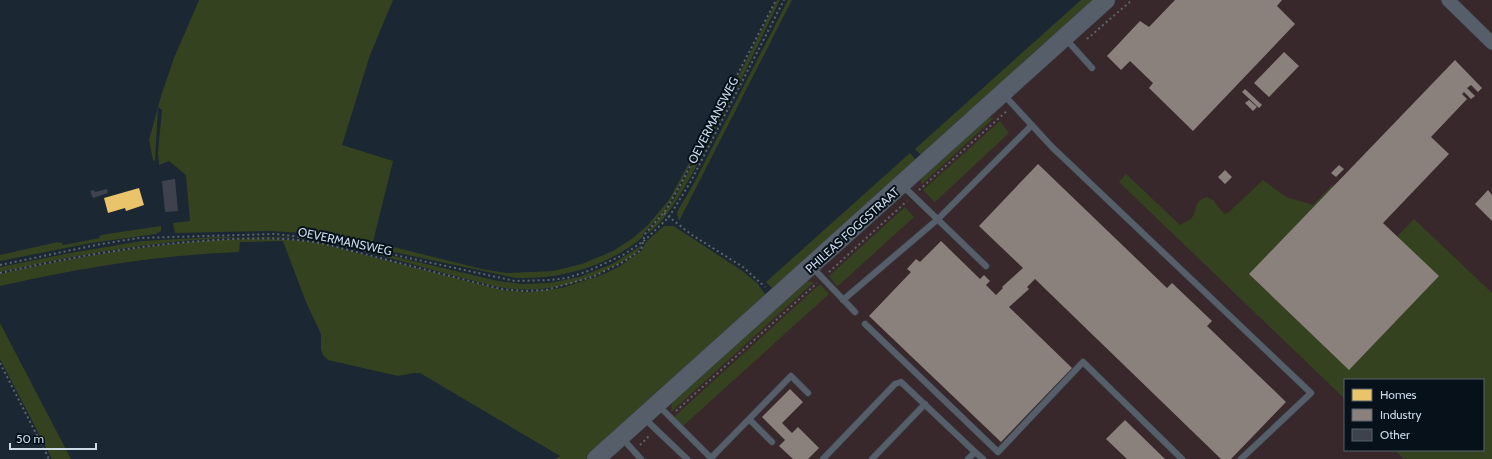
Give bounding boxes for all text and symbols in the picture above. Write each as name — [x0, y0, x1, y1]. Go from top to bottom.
street label: OEVERMANSWEG — [685, 74, 741, 166]
street label: PHILEAS FOGGSTRAAT — [802, 184, 902, 276]
street label: OEVERMANSWEG — [297, 224, 393, 258]
legend — [1344, 379, 1484, 451]
text: Homes — [1380, 387, 1417, 402]
text: Industry — [1380, 407, 1421, 422]
scale bar — [10, 425, 96, 451]
text: Other — [1380, 427, 1410, 442]
text: 50 m — [16, 431, 44, 446]

